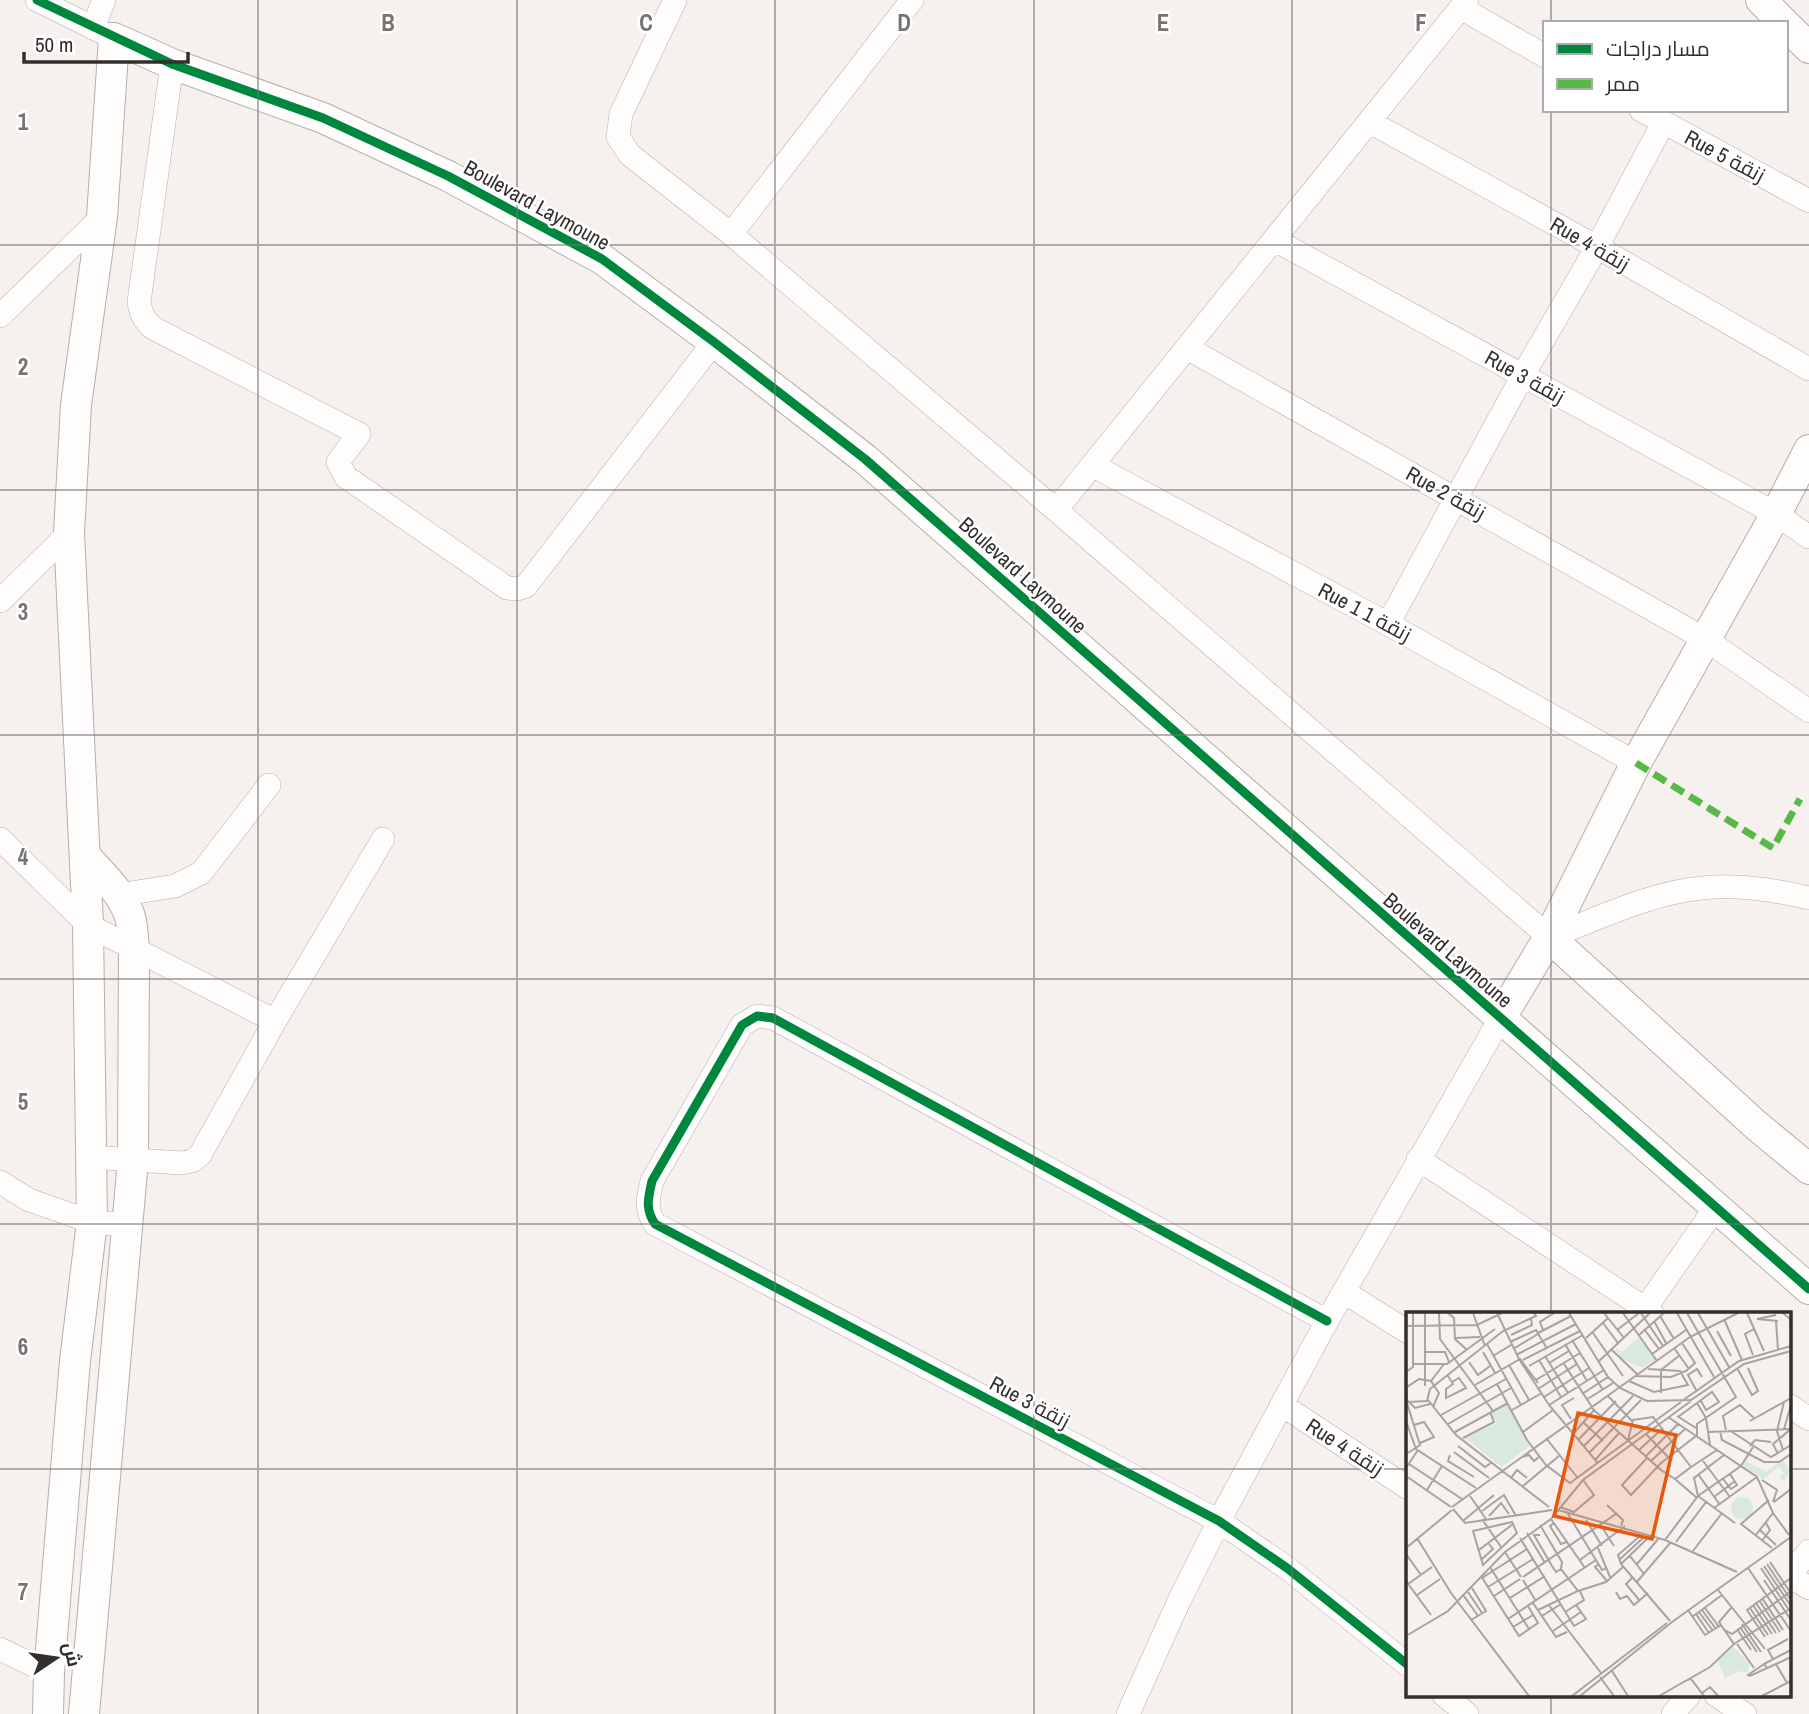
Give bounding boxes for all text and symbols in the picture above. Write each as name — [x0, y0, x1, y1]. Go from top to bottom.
text: B — [381, 7, 395, 38]
text: C — [639, 7, 653, 38]
text: D — [897, 7, 911, 38]
text: E — [1157, 7, 1169, 38]
text: F — [1415, 7, 1427, 38]
scale bar — [24, 21, 189, 65]
legend — [1543, 21, 1788, 112]
text: 50 m — [35, 30, 73, 59]
text: مسار دراجات — [1606, 34, 1710, 63]
text: ممر — [1605, 69, 1640, 98]
text: 1 — [18, 106, 29, 137]
street label: Rue 5 زنقة — [1680, 123, 1770, 189]
street label: Boulevard Laymoune — [459, 153, 615, 257]
street label: Rue 4 زنقة — [1545, 210, 1635, 278]
street label: Rue 3 زنقة — [1480, 343, 1570, 411]
text: 2 — [18, 351, 28, 382]
street label: Rue 2 زنقة — [1401, 459, 1491, 527]
street label: Boulevard Laymoune — [953, 510, 1093, 640]
street label: Rue 1 زنقة 1 — [1313, 575, 1417, 649]
text: 3 — [18, 596, 28, 627]
text: 4 — [18, 841, 29, 872]
street label: Boulevard Laymoune — [1377, 886, 1519, 1014]
text: 5 — [18, 1086, 28, 1117]
inset map — [1406, 1312, 1792, 1696]
text: 6 — [18, 1331, 28, 1362]
street label: Rue 3 زنقة — [985, 1369, 1075, 1435]
street label: Rue 4 زنقة — [1300, 1411, 1390, 1483]
text: 7 — [18, 1576, 28, 1607]
north arrow — [21, 1623, 91, 1693]
text: ش — [57, 1639, 88, 1669]

